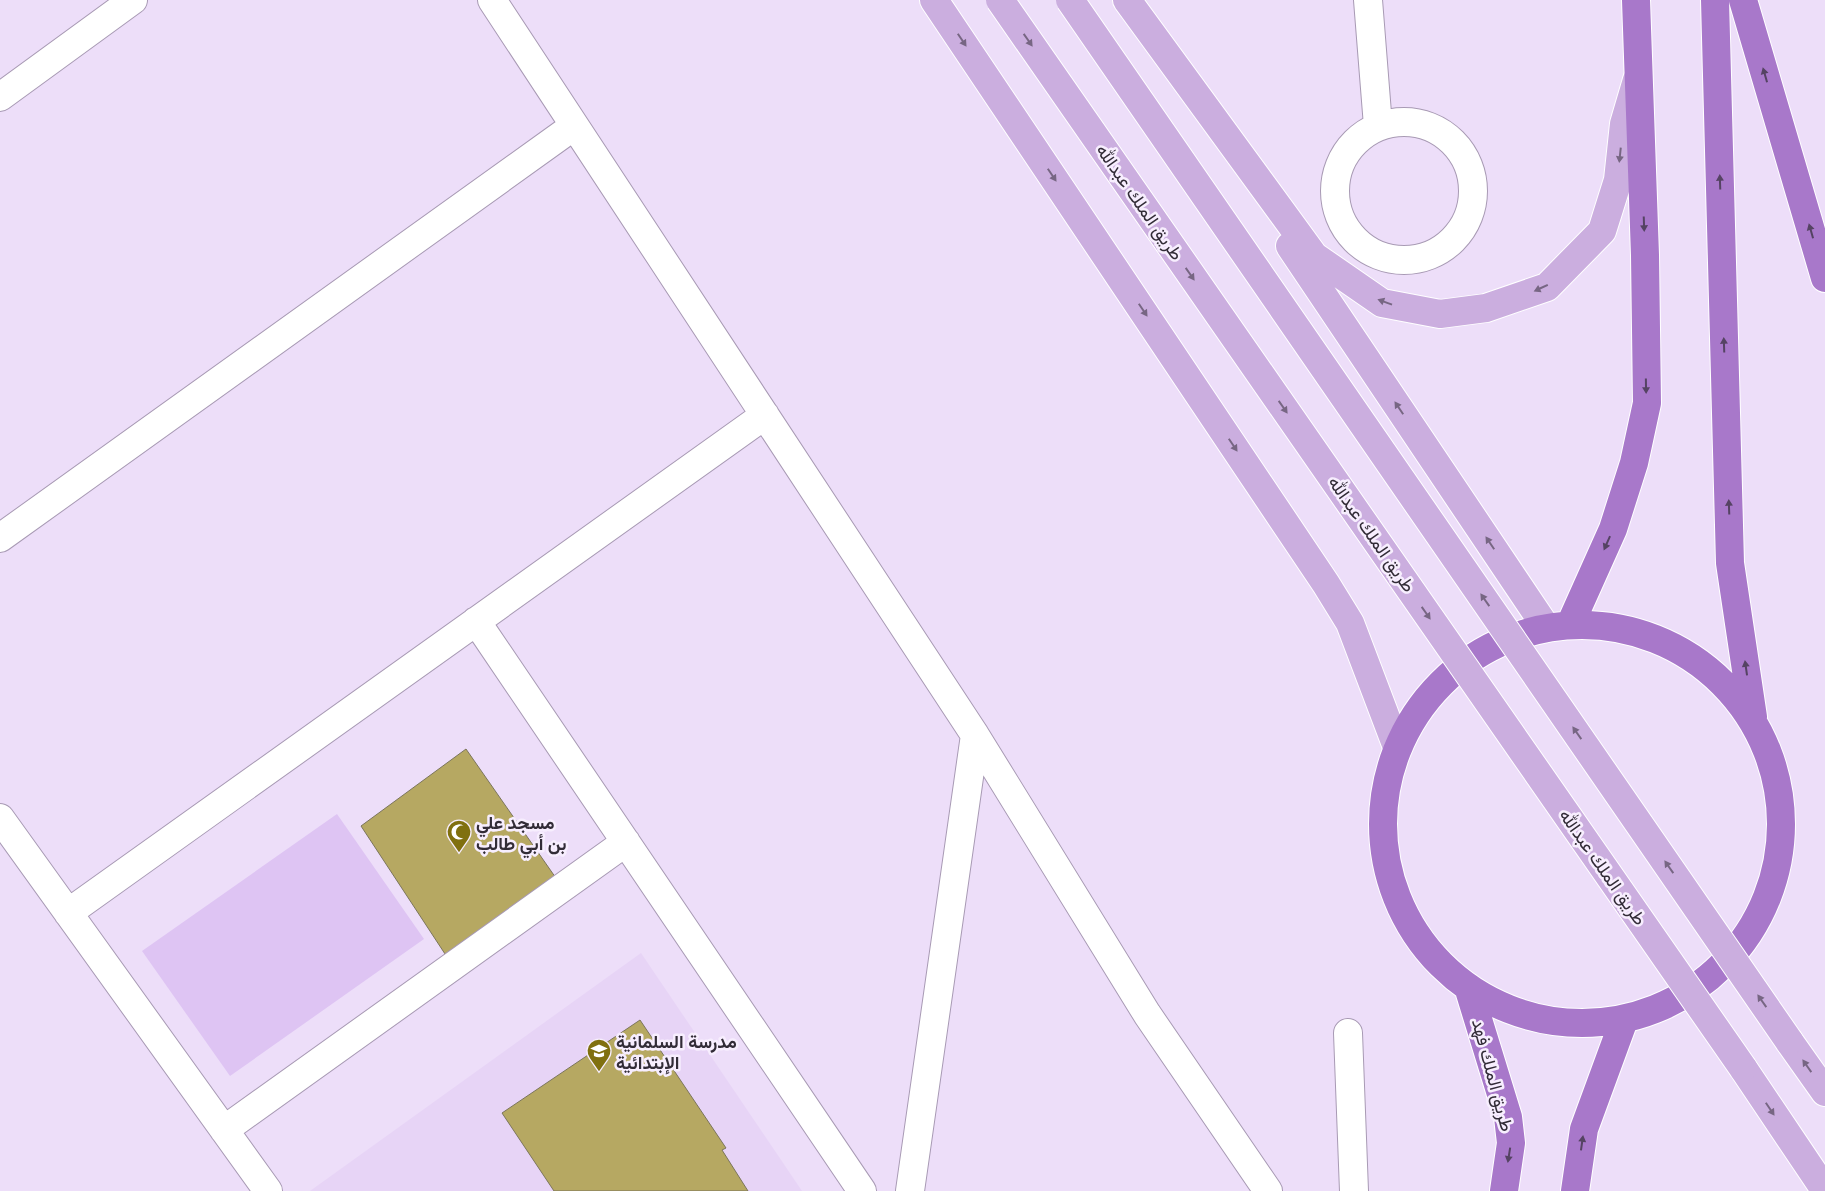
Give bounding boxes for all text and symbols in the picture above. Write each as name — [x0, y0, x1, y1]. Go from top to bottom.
one-way arrow — [1023, 33, 1033, 47]
one-way arrow — [957, 34, 966, 47]
one-way arrow — [1761, 68, 1769, 83]
street label: طريق الملك عبدالله — [1091, 140, 1188, 265]
one-way arrow — [1616, 147, 1624, 163]
one-way arrow — [1047, 169, 1057, 182]
one-way arrow — [1716, 174, 1724, 190]
one-way arrow — [1640, 216, 1648, 232]
one-way arrow — [1807, 224, 1815, 239]
one-way arrow — [1185, 267, 1195, 281]
one-way arrow — [1534, 284, 1548, 292]
one-way arrow — [1377, 298, 1392, 305]
one-way arrow — [1138, 304, 1147, 317]
one-way arrow — [1720, 336, 1728, 352]
one-way arrow — [1642, 378, 1650, 394]
one-way arrow — [1278, 401, 1288, 414]
one-way arrow — [1394, 401, 1404, 414]
one-way arrow — [1228, 439, 1238, 452]
street label: طريق الملك عبدالله — [1323, 472, 1420, 597]
one-way arrow — [1724, 499, 1732, 515]
one-way arrow — [1485, 536, 1495, 549]
one-way arrow — [1602, 536, 1610, 550]
one-way arrow — [1480, 593, 1490, 606]
one-way arrow — [1421, 606, 1431, 619]
one-way arrow — [1741, 660, 1749, 676]
one-way arrow — [1572, 727, 1582, 740]
street label: طريق الملك عبدالله — [1554, 805, 1651, 930]
place label: مسجد علي بن أبي طالب — [476, 812, 566, 859]
mosque icon: مسجد علي بن أبي طالب — [446, 819, 472, 853]
one-way arrow — [1664, 860, 1674, 874]
one-way arrow — [1757, 994, 1767, 1007]
street label: طريق الملك فهد — [1467, 1016, 1518, 1134]
place label: مدرسة السلمانية الإبتدائية — [616, 1031, 737, 1075]
school or university icon: مدرسة السلمانية الإبتدائية — [586, 1038, 612, 1072]
one-way arrow — [1802, 1059, 1812, 1073]
one-way arrow — [1765, 1102, 1775, 1116]
one-way arrow — [1578, 1134, 1586, 1150]
one-way arrow — [1505, 1147, 1513, 1163]

